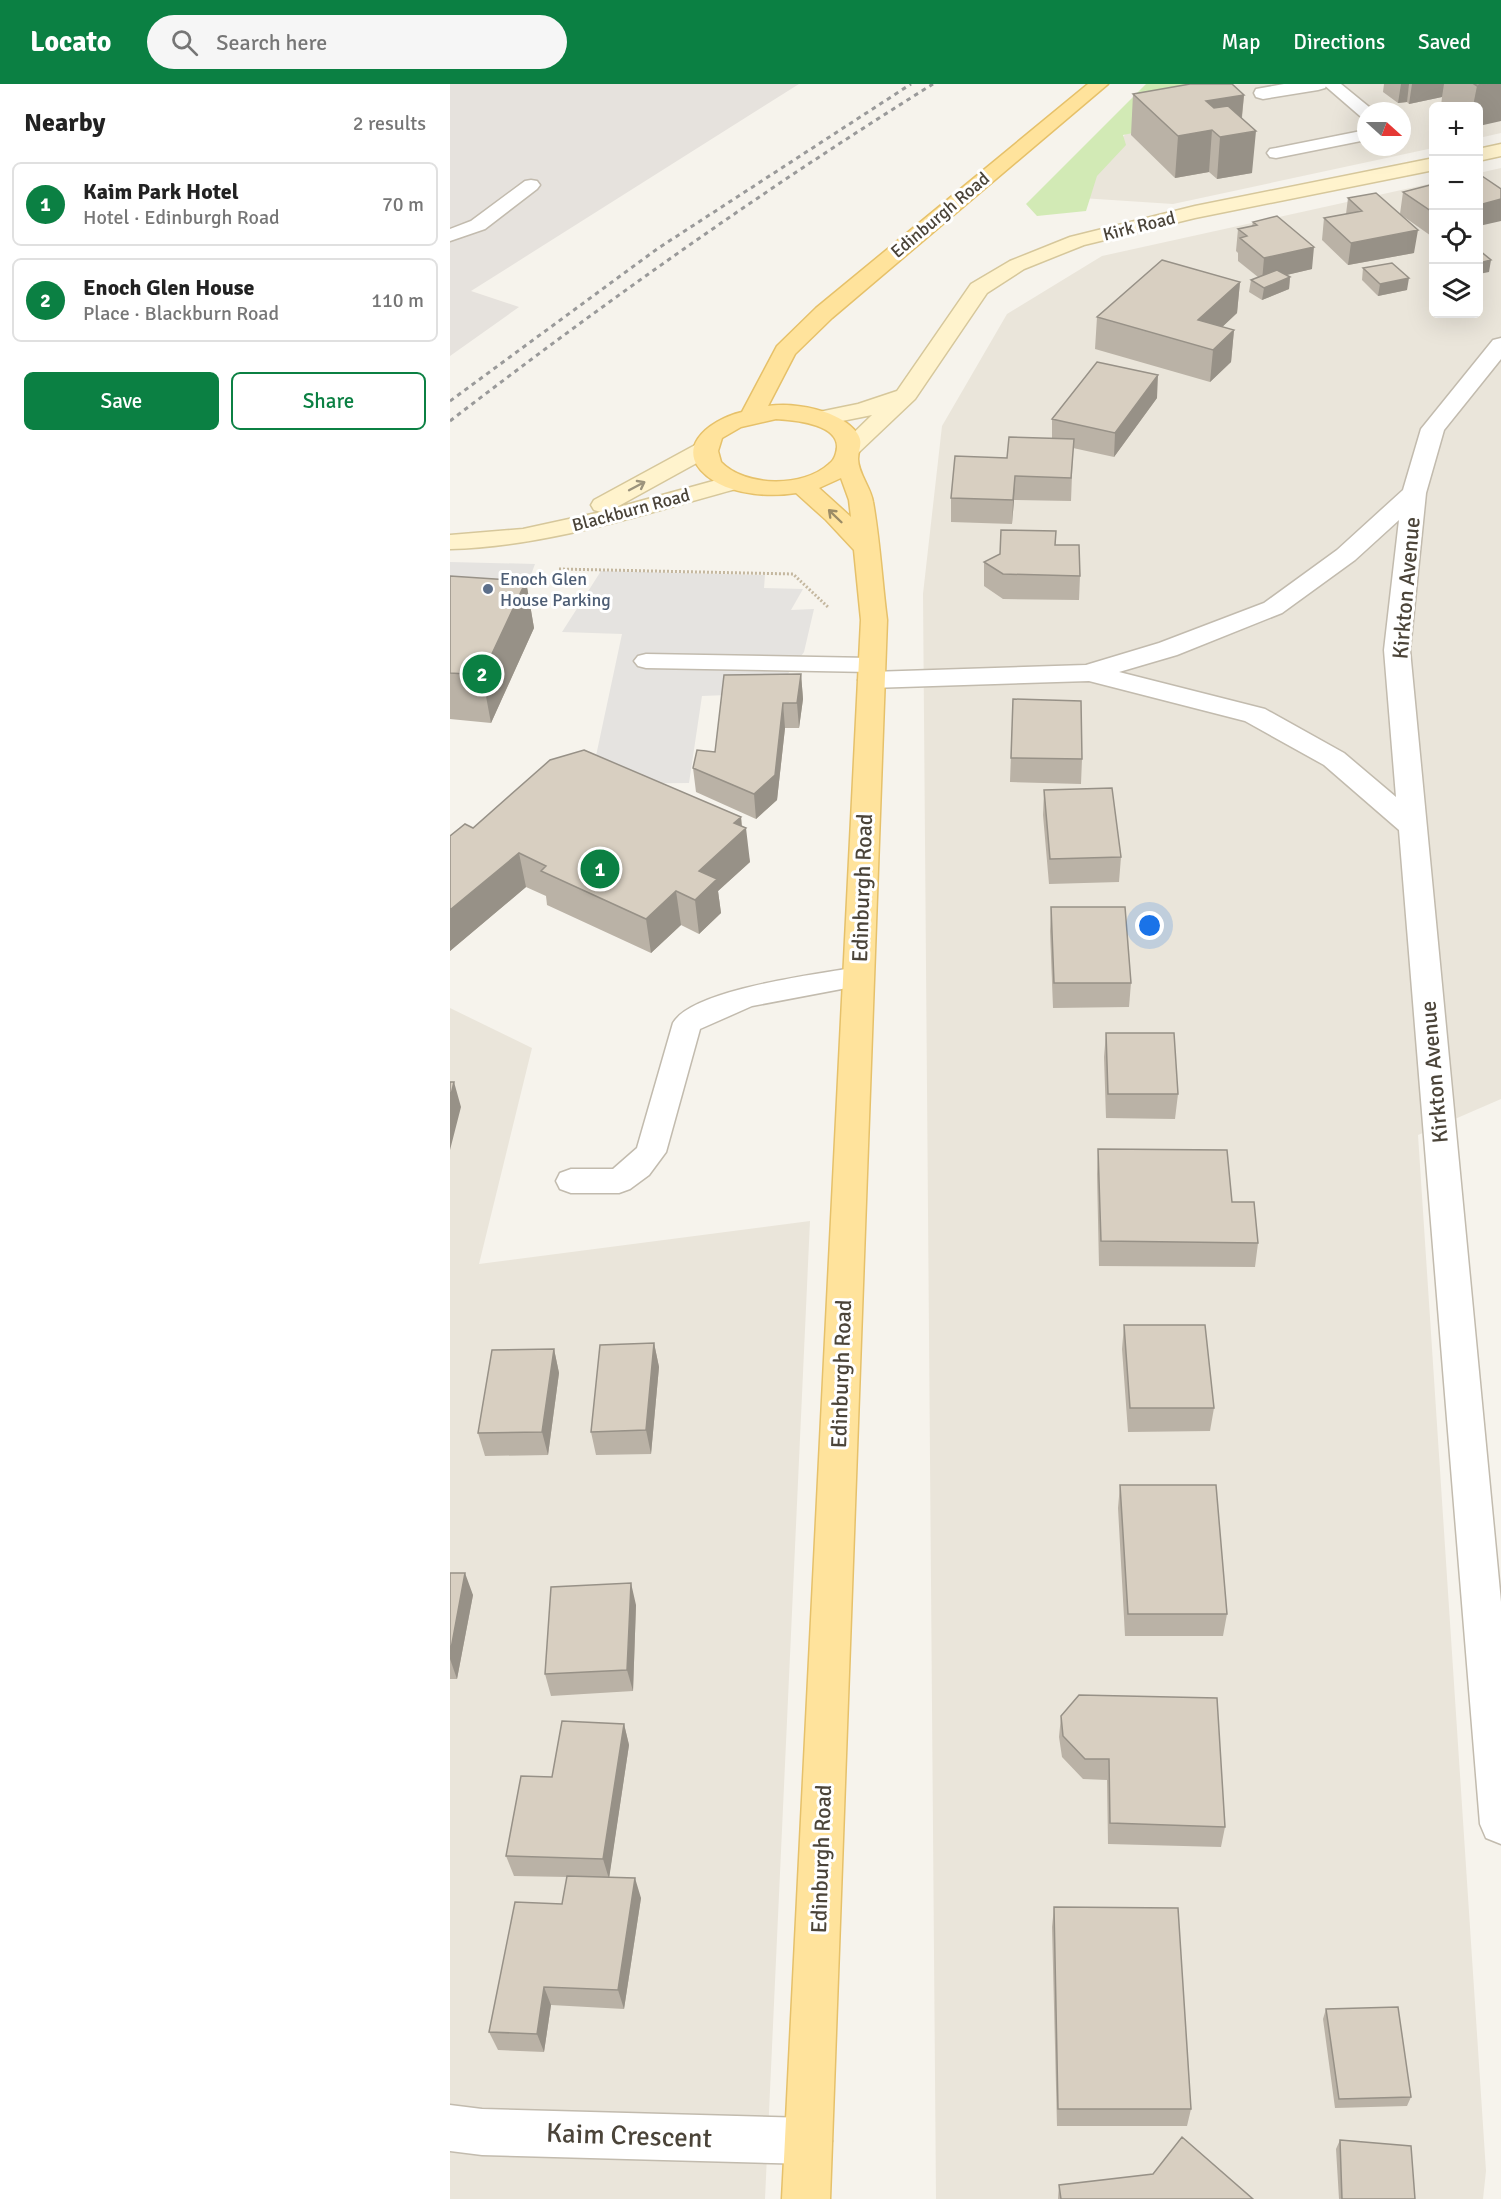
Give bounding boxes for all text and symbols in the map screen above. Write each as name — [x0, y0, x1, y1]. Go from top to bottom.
search box — [147, 15, 567, 69]
text: Locato — [30, 25, 111, 59]
icon: search — [168, 26, 201, 59]
text: Search here — [216, 29, 327, 56]
text: Map — [1222, 29, 1260, 55]
text: Directions — [1293, 29, 1385, 55]
text: Saved — [1418, 29, 1471, 55]
north arrow — [1357, 102, 1411, 156]
map controls — [1429, 102, 1483, 318]
button: + — [1429, 102, 1483, 156]
text: Nearby — [24, 107, 105, 139]
text: 2 results — [353, 111, 426, 136]
button: − — [1429, 156, 1483, 210]
street label: Edinburgh Road — [886, 167, 994, 263]
text: Kaim Park Hotel — [83, 178, 239, 205]
text: 1 — [40, 192, 51, 217]
text: 70 m — [382, 192, 424, 217]
text: Hotel · Edinburgh Road — [83, 205, 280, 230]
street label: Kirk Road — [1101, 206, 1177, 246]
button: locate — [1429, 210, 1483, 264]
button: layers — [1429, 264, 1483, 318]
text: Enoch Glen House — [83, 274, 255, 301]
text: 2 — [40, 288, 51, 313]
text: 110 m — [371, 288, 424, 313]
text: Place · Blackburn Road — [83, 301, 279, 326]
button: Save — [24, 372, 219, 430]
button: Share — [231, 372, 426, 430]
one-way arrow — [627, 480, 645, 491]
street label: Blackburn Road — [570, 484, 692, 536]
one-way arrow — [828, 509, 843, 523]
street label: Kirkton Avenue — [1386, 516, 1426, 660]
place label: Enoch Glen House Parking — [500, 568, 611, 611]
marker: Enoch Glen House Parking — [481, 582, 495, 596]
pin: 2 — [462, 652, 501, 696]
street label: Edinburgh Road — [846, 813, 878, 963]
pin: 1 — [580, 846, 620, 892]
your location — [1135, 911, 1164, 940]
street label: Kirkton Avenue — [1414, 1000, 1454, 1144]
street label: Edinburgh Road — [825, 1299, 857, 1449]
street label: Edinburgh Road — [805, 1784, 837, 1934]
street label: Kaim Crescent — [545, 2117, 713, 2155]

